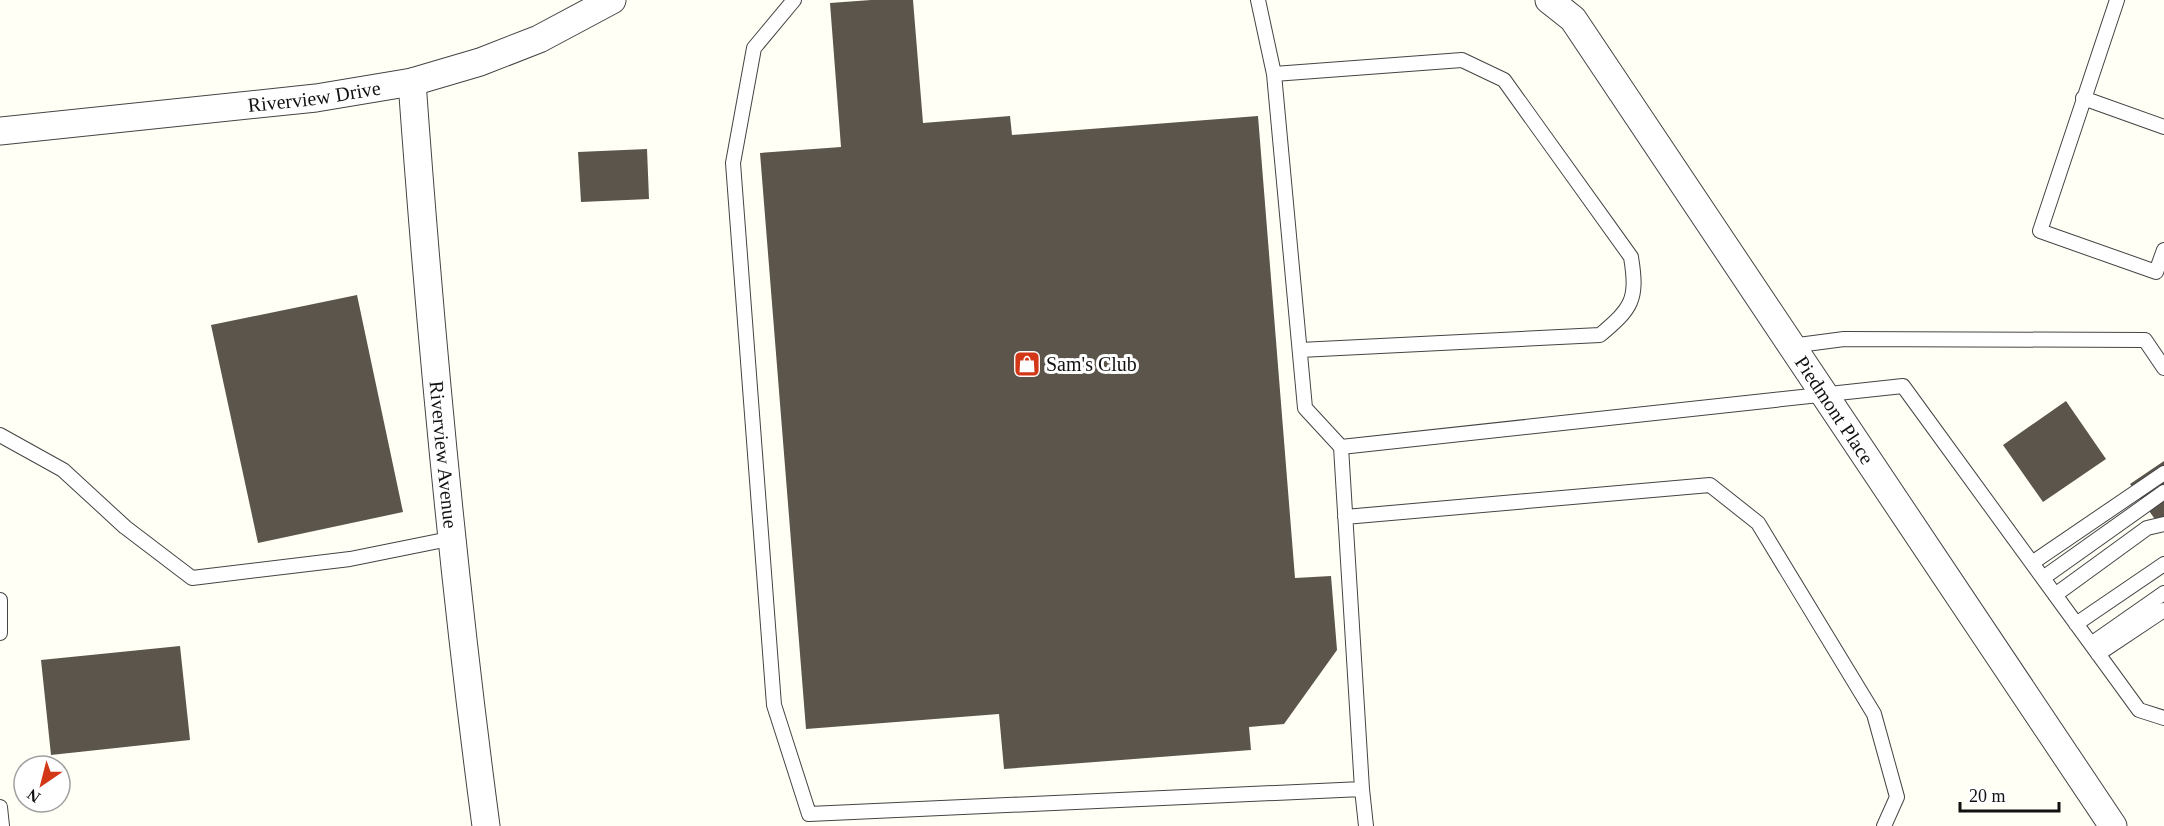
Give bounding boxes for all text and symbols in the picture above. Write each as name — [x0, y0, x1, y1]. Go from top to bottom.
street label: Riverview Drive — [247, 76, 382, 116]
shop icon: Sam's Club — [1012, 349, 1042, 379]
street label: Piedmont Place — [1791, 352, 1879, 468]
place label: Sam's Club — [1046, 353, 1137, 375]
street label: Riverview Avenue — [425, 380, 462, 530]
north arrow — [12, 754, 72, 814]
scale bar — [1960, 775, 2059, 813]
text: N — [24, 785, 43, 806]
text: 20 m — [1969, 786, 2006, 806]

